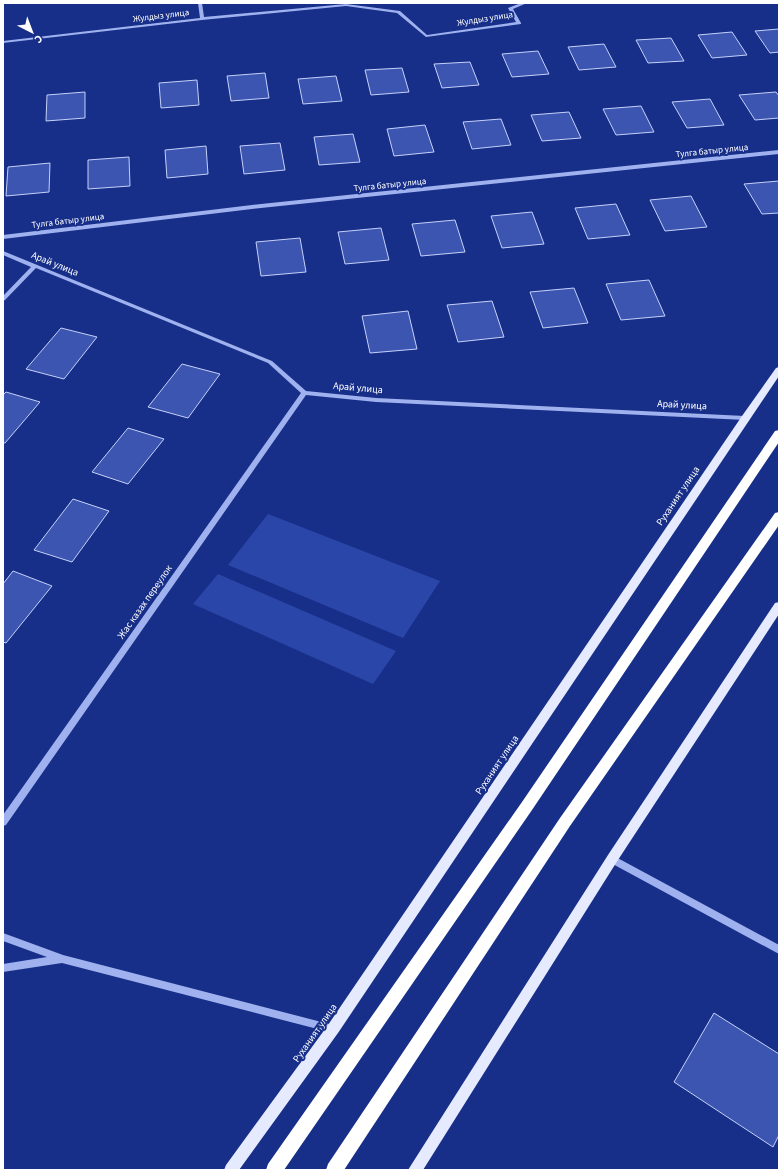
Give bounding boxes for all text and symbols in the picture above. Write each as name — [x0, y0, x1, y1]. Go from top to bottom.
street label: Жулдыз улица — [132, 6, 190, 26]
street label: Жулдыз улица — [456, 8, 514, 30]
north arrow — [12, 12, 52, 52]
text: С — [31, 31, 46, 47]
street label: Тулга батыр улица — [675, 141, 749, 161]
street label: Тулга батыр улица — [353, 175, 427, 195]
street label: Тулга батыр улица — [31, 210, 105, 232]
street label: Арай улица — [29, 248, 81, 280]
street label: Арай улица — [333, 379, 383, 397]
street label: Арай улица — [657, 397, 707, 413]
street label: Руханият улица — [653, 464, 703, 528]
street label: Жас казах переулок — [114, 562, 176, 642]
street label: Руханият улица — [472, 733, 522, 797]
street label: Руханият улица — [290, 1001, 340, 1065]

